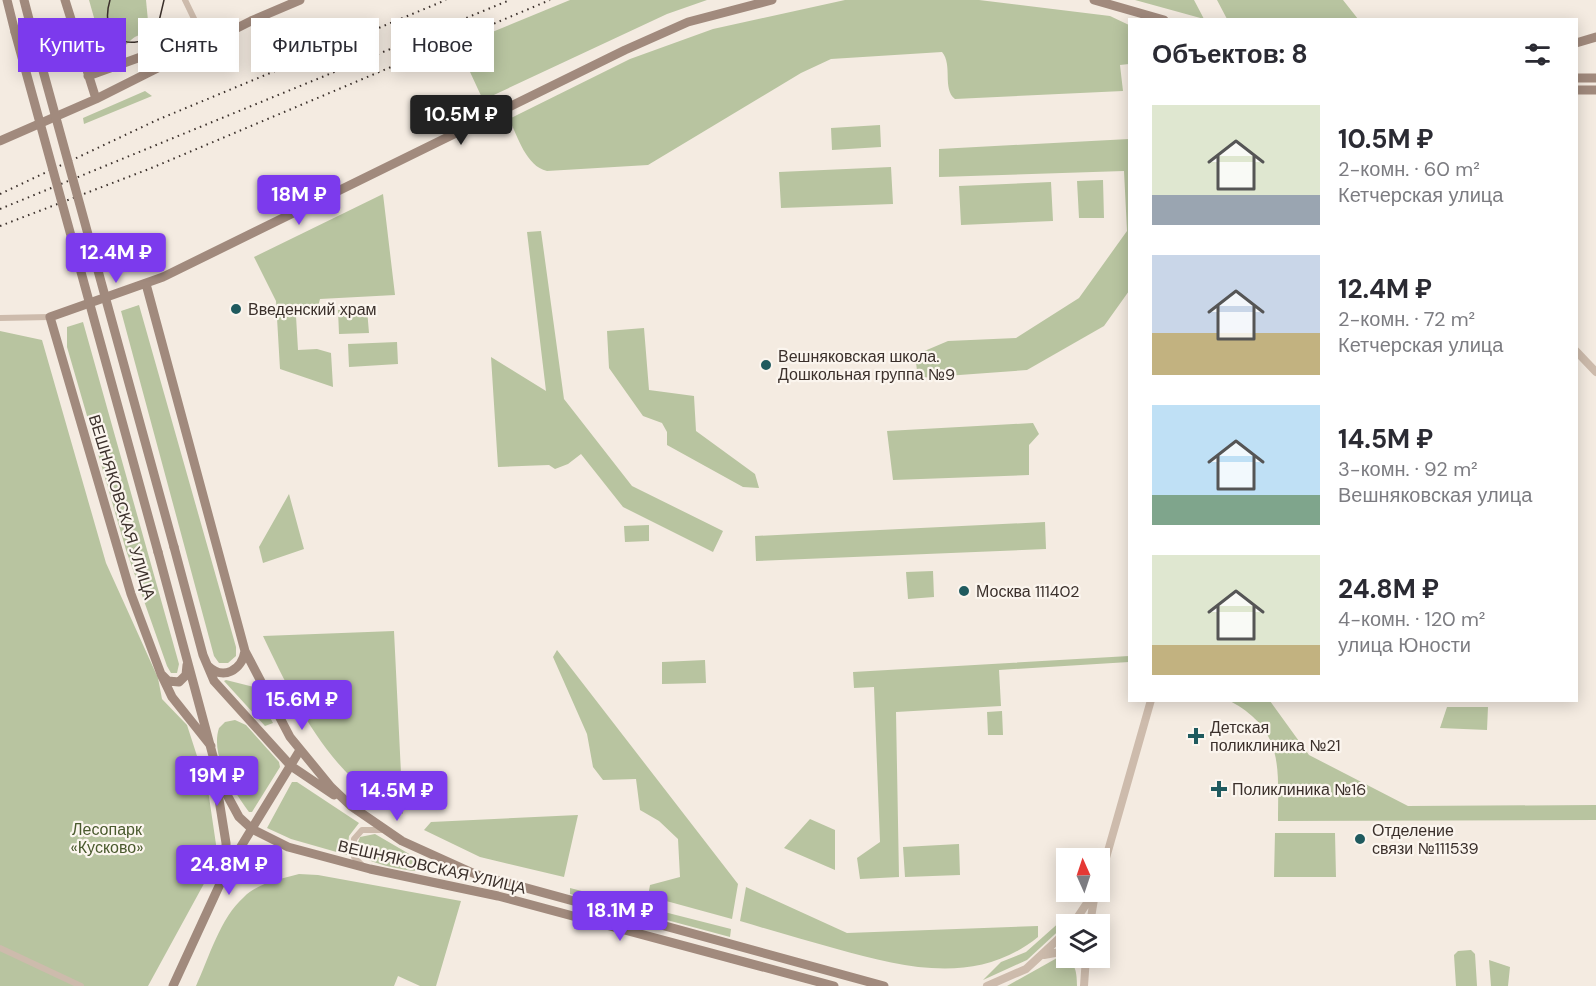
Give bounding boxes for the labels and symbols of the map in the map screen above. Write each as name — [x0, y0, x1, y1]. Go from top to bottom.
pin: 10.5M ₽ — [406, 95, 516, 146]
pin: 18M ₽ — [257, 175, 341, 226]
pin: 12.4M ₽ — [61, 233, 171, 284]
place label: Введенский храм — [248, 299, 377, 320]
marker: Введенский храм — [229, 302, 243, 316]
place label: Вешняковская школа. Дошкольная группа №9 — [778, 346, 955, 385]
marker: Вешняковская школа. Дошкольная группа №9 — [759, 358, 773, 372]
street label: ВЕШНЯКОВСКАЯ УЛИЦА — [84, 412, 160, 602]
place label: Москва 111402 — [976, 581, 1080, 602]
marker: Москва 111402 — [957, 584, 971, 598]
pin: 15.6M ₽ — [247, 680, 357, 731]
place label: Детская поликлиника №21 — [1210, 717, 1341, 756]
marker: Детская поликлиника №21 — [1187, 727, 1205, 745]
pin: 19M ₽ — [175, 756, 259, 807]
pin: 14.5M ₽ — [342, 771, 452, 822]
place label: Поликлиника №16 — [1232, 779, 1366, 800]
marker: Поликлиника №16 — [1210, 780, 1228, 798]
park label: Лесопарк «Кусково» — [71, 819, 143, 858]
place label: Отделение связи №111539 — [1372, 820, 1478, 859]
marker: Отделение связи №111539 — [1353, 832, 1367, 846]
street label: ВЕШНЯКОВСКАЯ УЛИЦА — [336, 835, 528, 899]
pin: 24.8M ₽ — [174, 845, 284, 896]
north arrow — [1056, 848, 1110, 902]
pin: 18.1M ₽ — [565, 891, 675, 942]

